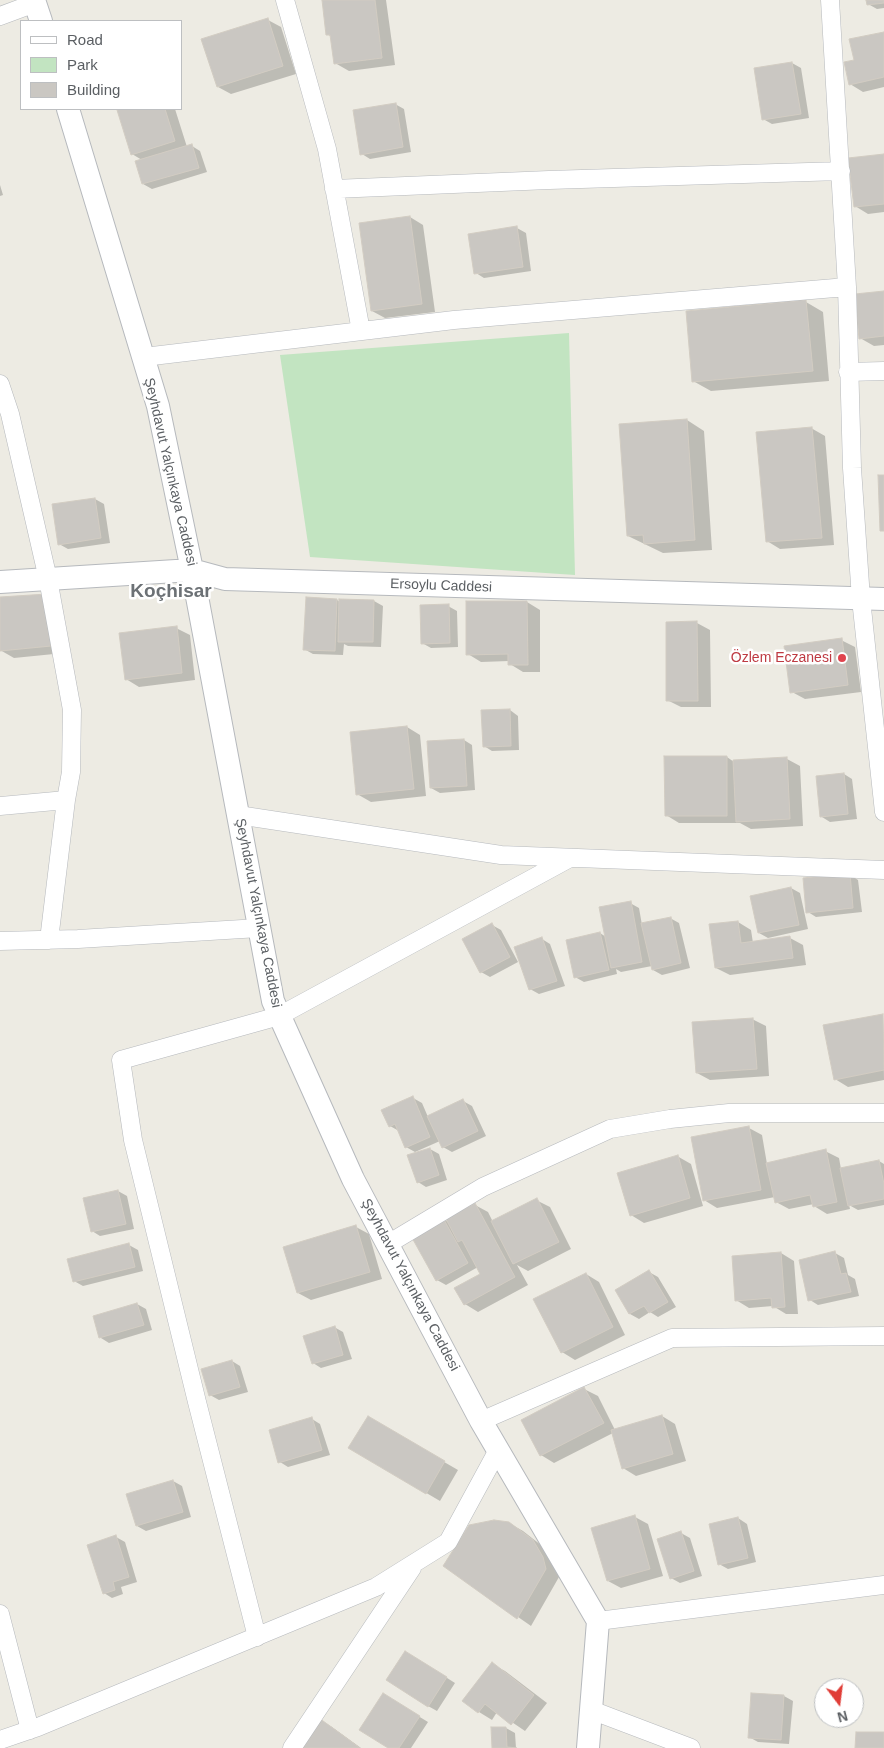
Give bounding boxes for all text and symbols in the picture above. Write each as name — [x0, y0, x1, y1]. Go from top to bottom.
legend — [20, 20, 182, 110]
text: Road — [67, 31, 103, 48]
text: Park — [67, 56, 98, 73]
text: Building — [67, 81, 120, 98]
street label: Şeyhdavut Yalçınkaya Caddesi — [140, 376, 200, 568]
street label: Ersoylu Caddesi — [390, 576, 492, 596]
district label: Koçhisar — [130, 581, 212, 603]
place label: Özlem Eczanesi — [731, 650, 832, 666]
marker: Özlem Eczanesi — [836, 652, 848, 664]
street label: Şeyhdavut Yalçınkaya Caddesi — [231, 817, 285, 1009]
street label: Şeyhdavut Yalçınkaya Caddesi — [357, 1196, 463, 1374]
north arrow — [814, 1678, 864, 1728]
text: N — [836, 1707, 850, 1726]

